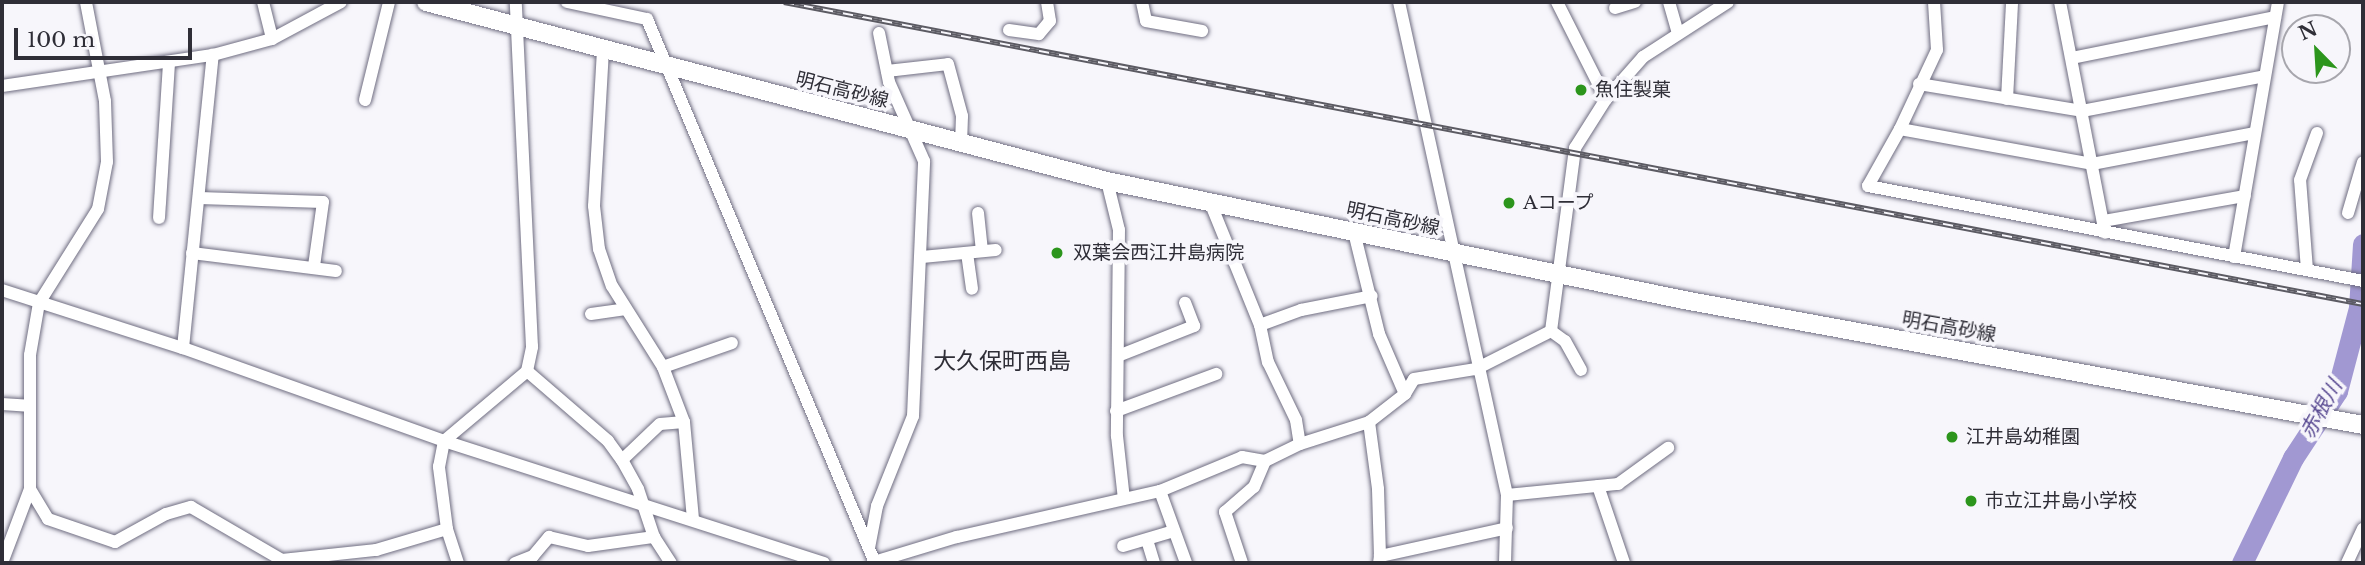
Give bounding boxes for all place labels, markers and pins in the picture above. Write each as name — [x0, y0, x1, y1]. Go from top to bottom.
place label: 魚住製菓 — [1595, 79, 1671, 101]
marker: 魚住製菓 — [1573, 82, 1589, 98]
place label: Aコープ — [1523, 192, 1595, 214]
marker: Aコープ — [1501, 195, 1517, 211]
place label: 双葉会西江井島病院 — [1073, 242, 1244, 264]
marker: 双葉会西江井島病院 — [1047, 243, 1067, 263]
place label: 江井島幼稚園 — [1966, 426, 2080, 448]
marker: 江井島幼稚園 — [1944, 429, 1960, 445]
place label: 市立江井島小学校 — [1985, 490, 2137, 512]
marker: 市立江井島小学校 — [1963, 493, 1979, 509]

